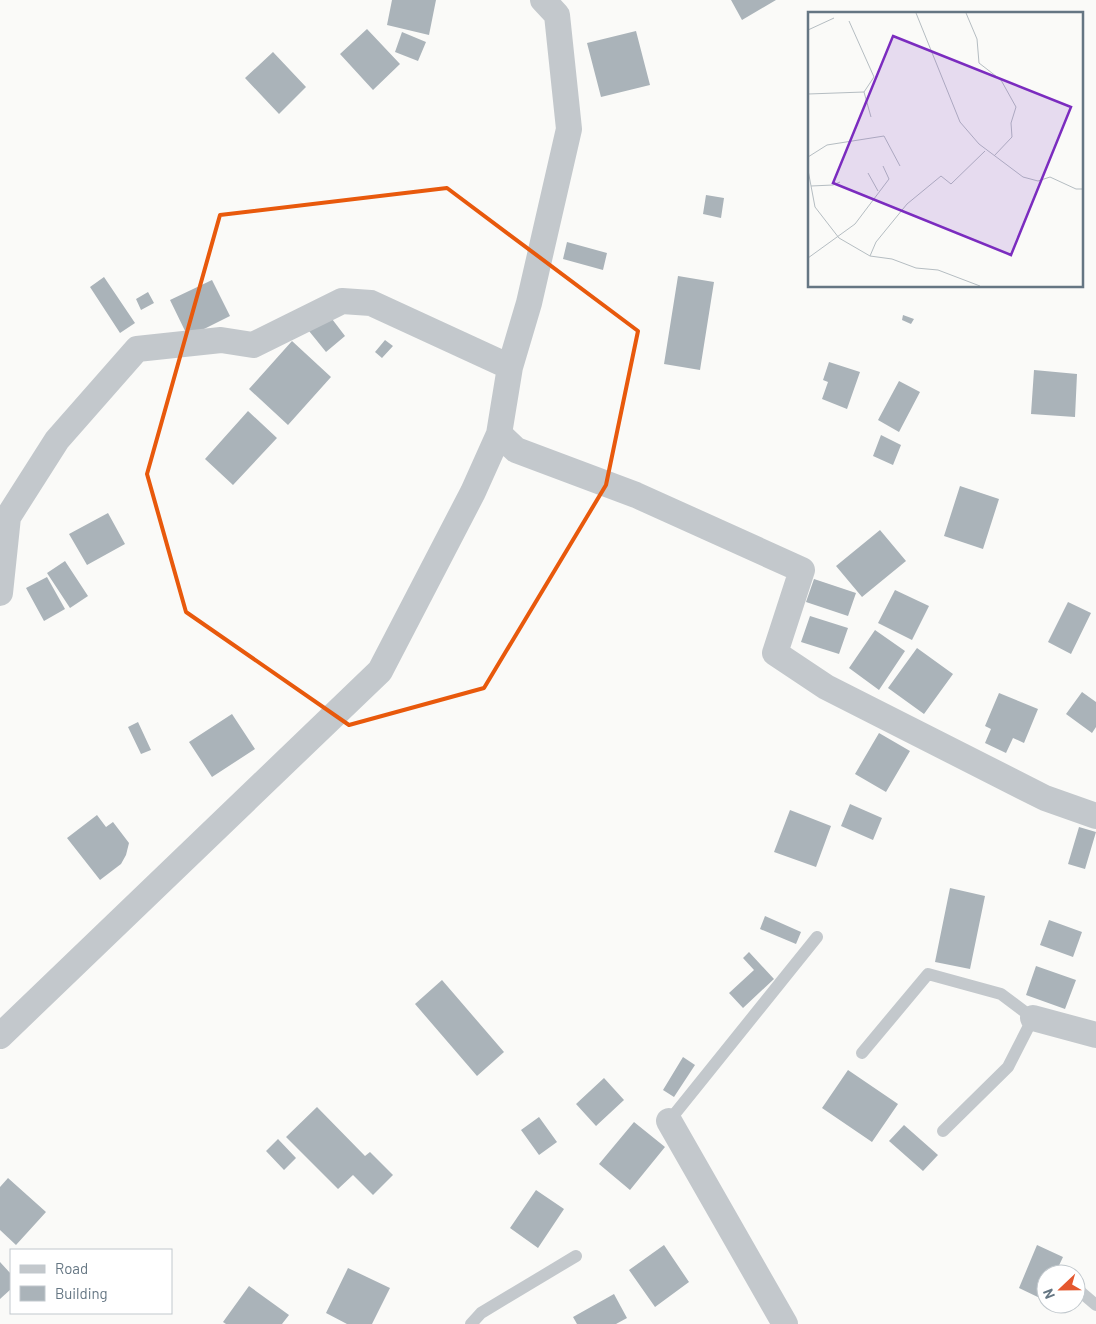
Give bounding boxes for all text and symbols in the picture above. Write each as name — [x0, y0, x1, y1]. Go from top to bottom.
inset map — [808, 12, 1084, 288]
legend — [10, 1249, 172, 1314]
text: Road — [55, 1259, 88, 1277]
north arrow — [1036, 1264, 1086, 1314]
text: Building — [55, 1284, 108, 1302]
text: N — [1039, 1287, 1058, 1302]

